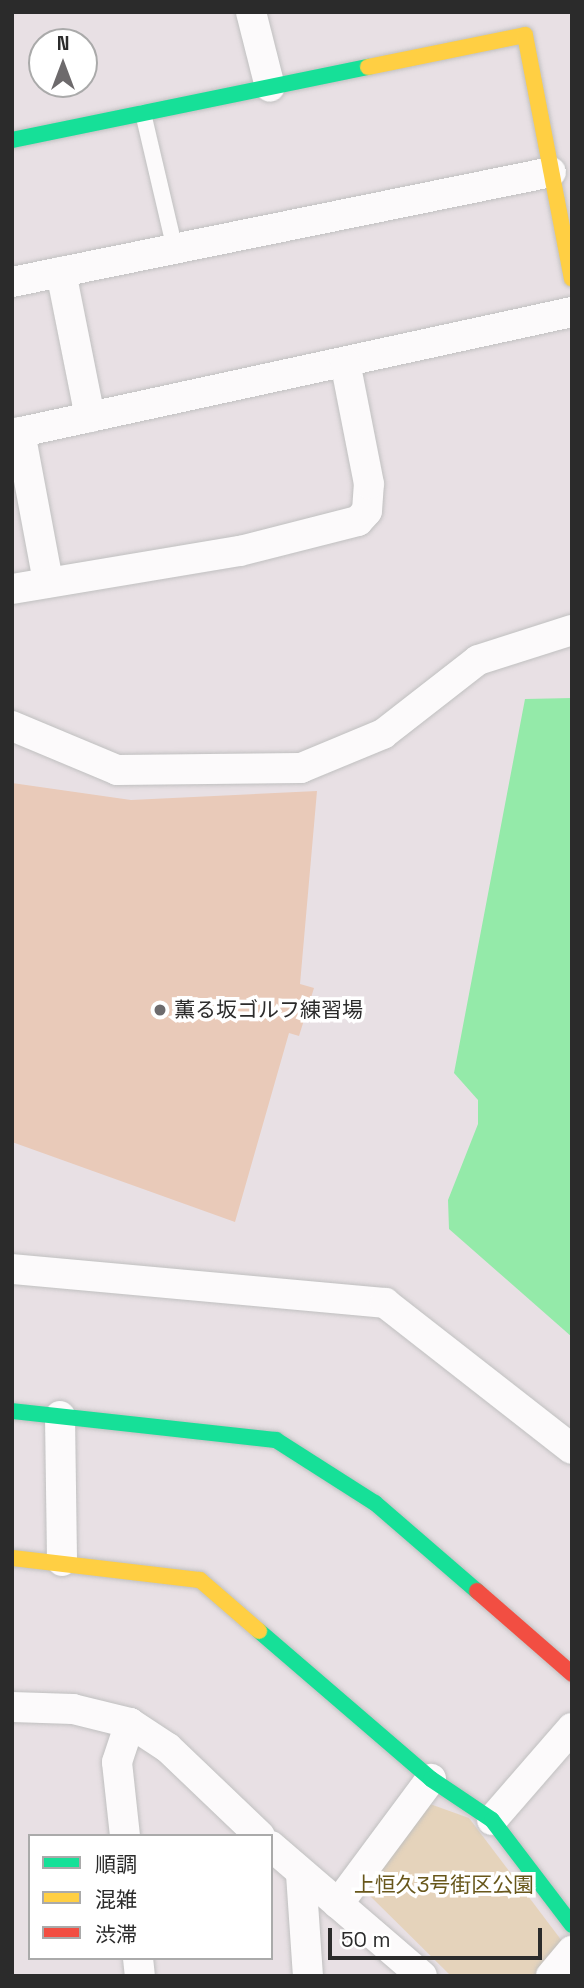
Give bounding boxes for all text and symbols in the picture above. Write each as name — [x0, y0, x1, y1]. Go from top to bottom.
north arrow — [28, 28, 98, 98]
text: N — [57, 31, 69, 56]
place label: 薫る坂ゴルフ練習場 — [174, 997, 363, 1023]
marker: 薫る坂ゴルフ練習場 — [152, 1002, 168, 1018]
legend — [28, 1834, 273, 1960]
text: 順調 — [95, 1851, 137, 1878]
park label: 上恒久3号街区公園 — [354, 1872, 534, 1898]
text: 混雑 — [95, 1886, 137, 1913]
scale bar — [332, 1914, 546, 1958]
text: 渋滞 — [95, 1921, 137, 1948]
text: 50 m — [341, 1926, 391, 1953]

